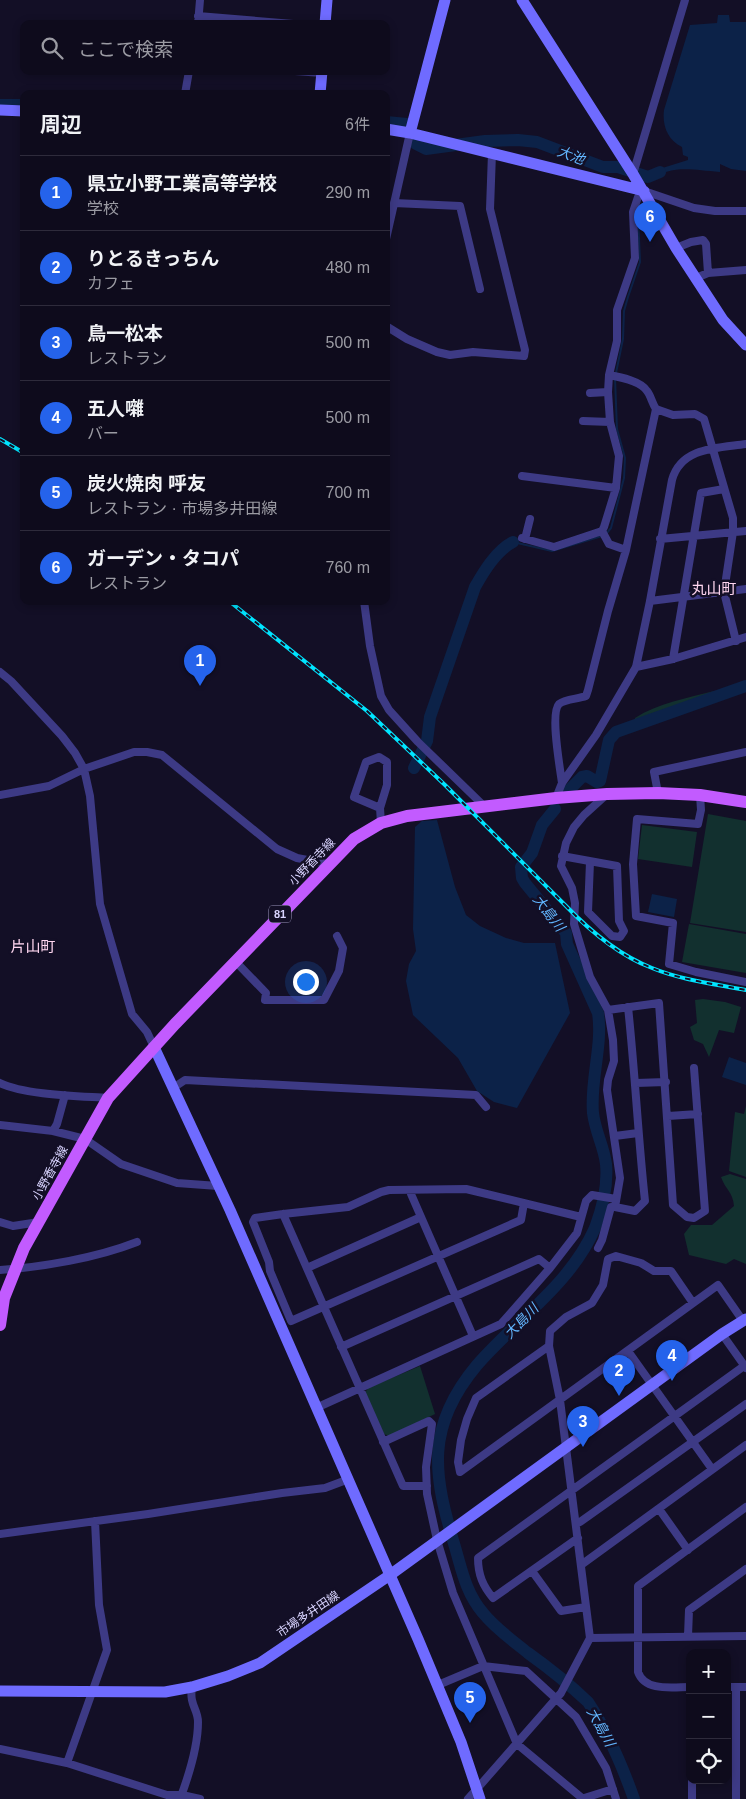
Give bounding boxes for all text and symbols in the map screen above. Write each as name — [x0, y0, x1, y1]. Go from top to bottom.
search box — [20, 20, 390, 75]
icon: search — [38, 34, 66, 62]
text: ここで検索 — [78, 39, 173, 60]
text: 周辺 — [40, 113, 82, 136]
text: 6件 — [345, 116, 370, 133]
water label: 大池 — [555, 143, 589, 168]
text: 県立小野工業高等学校 — [87, 173, 277, 194]
text: 1 — [52, 184, 60, 201]
text: 290 m — [326, 184, 370, 201]
text: 学校 — [87, 200, 119, 217]
pin: 6 — [634, 201, 666, 242]
text: りとるきっちん — [87, 248, 219, 269]
text: 2 — [52, 259, 60, 276]
text: 480 m — [326, 259, 370, 276]
text: カフェ — [87, 275, 135, 292]
text: 鳥一松本 — [87, 323, 163, 344]
text: 3 — [52, 334, 60, 351]
text: 500 m — [326, 334, 370, 351]
text: レストラン — [87, 350, 167, 367]
text: 五人囃 — [87, 398, 144, 419]
text: 4 — [52, 409, 60, 426]
text: 500 m — [326, 409, 370, 426]
text: バー — [87, 425, 119, 442]
text: 炭火焼肉 呼友 — [87, 473, 206, 494]
text: 5 — [52, 484, 60, 501]
text: 700 m — [326, 484, 370, 501]
text: レストラン · 市場多井田線 — [87, 500, 277, 517]
text: ガーデン・タコパ — [87, 548, 239, 569]
text: 6 — [52, 559, 60, 576]
text: 760 m — [326, 559, 370, 576]
text: レストラン — [87, 575, 167, 592]
district label: 丸山町 — [691, 580, 737, 597]
pin: 1 — [184, 645, 216, 686]
street label: 小野香寺線 — [286, 836, 338, 888]
water label: 大島川 — [530, 892, 569, 936]
road number: 81 — [269, 906, 291, 922]
district label: 片山町 — [10, 938, 56, 955]
your location — [293, 969, 319, 995]
street label: 小野香寺線 — [29, 1143, 71, 1203]
water label: 大島川 — [501, 1299, 543, 1342]
pin: 4 — [656, 1340, 688, 1381]
pin: 2 — [603, 1355, 635, 1396]
pin: 3 — [567, 1406, 599, 1447]
street label: 市場多井田線 — [274, 1588, 342, 1640]
map controls — [686, 1649, 731, 1784]
button: + — [686, 1649, 731, 1694]
pin: 5 — [454, 1682, 486, 1723]
button: − — [686, 1694, 731, 1739]
water label: 大島川 — [584, 1705, 619, 1751]
button: locate — [686, 1739, 731, 1784]

